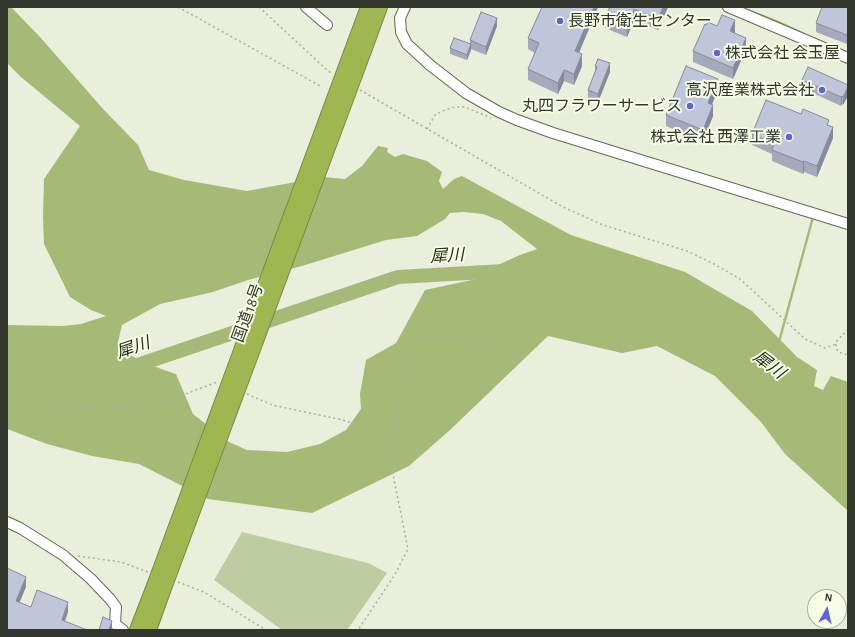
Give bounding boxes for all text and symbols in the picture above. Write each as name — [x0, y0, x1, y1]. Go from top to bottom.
place label: 長野市衛生センター — [568, 11, 712, 31]
marker: 長野市衛生センター — [555, 16, 565, 26]
place label: 株式会社 会玉屋 — [725, 43, 840, 63]
marker: 株式会社 会玉屋 — [712, 48, 722, 58]
place label: 高沢産業株式会社 — [686, 80, 814, 100]
marker: 高沢産業株式会社 — [817, 85, 827, 95]
place label: 丸四フラワーサービス — [522, 96, 682, 116]
marker: 丸四フラワーサービス — [685, 101, 695, 111]
place label: 株式会社 西澤工業 — [650, 127, 781, 147]
marker: 株式会社 西澤工業 — [784, 132, 794, 142]
water label: 犀川 — [429, 245, 465, 267]
street label: 国道18号 — [229, 281, 267, 345]
water label: 犀川 — [114, 333, 152, 363]
water label: 犀川 — [749, 347, 789, 383]
north arrow — [807, 589, 847, 629]
text: N — [824, 592, 833, 604]

